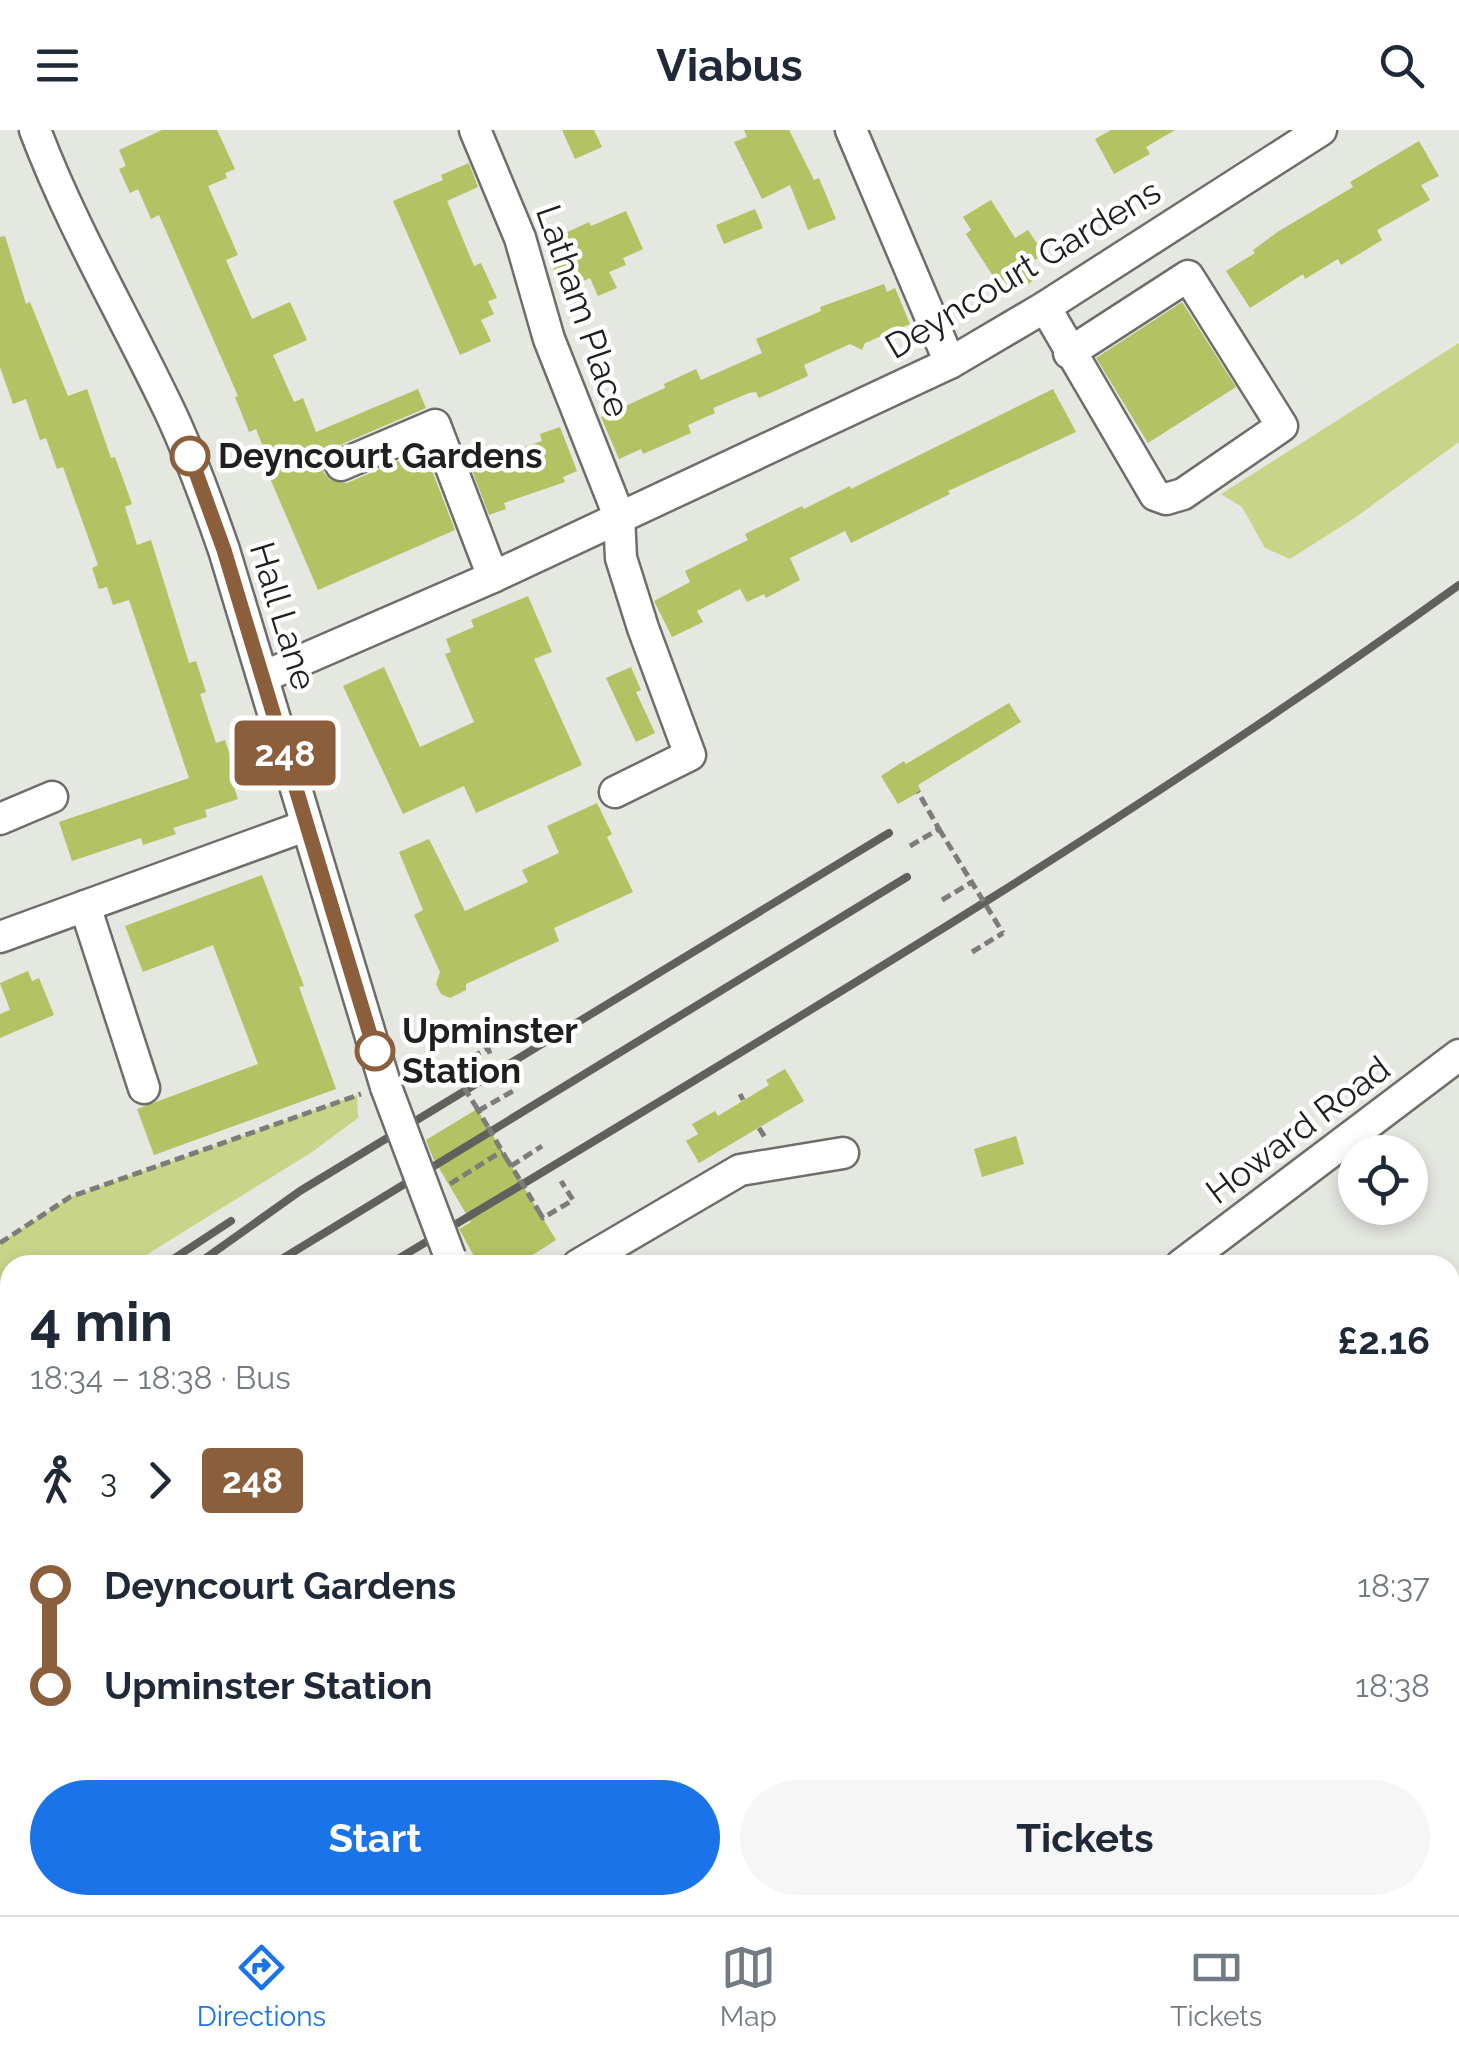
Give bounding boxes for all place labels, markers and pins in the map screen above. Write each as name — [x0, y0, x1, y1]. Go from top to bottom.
place label: Deyncourt Gardens — [218, 435, 542, 476]
marker: Deyncourt Gardens — [171, 437, 209, 475]
place label: Upminster Station — [402, 1010, 578, 1091]
marker: Upminster Station — [356, 1032, 394, 1070]

